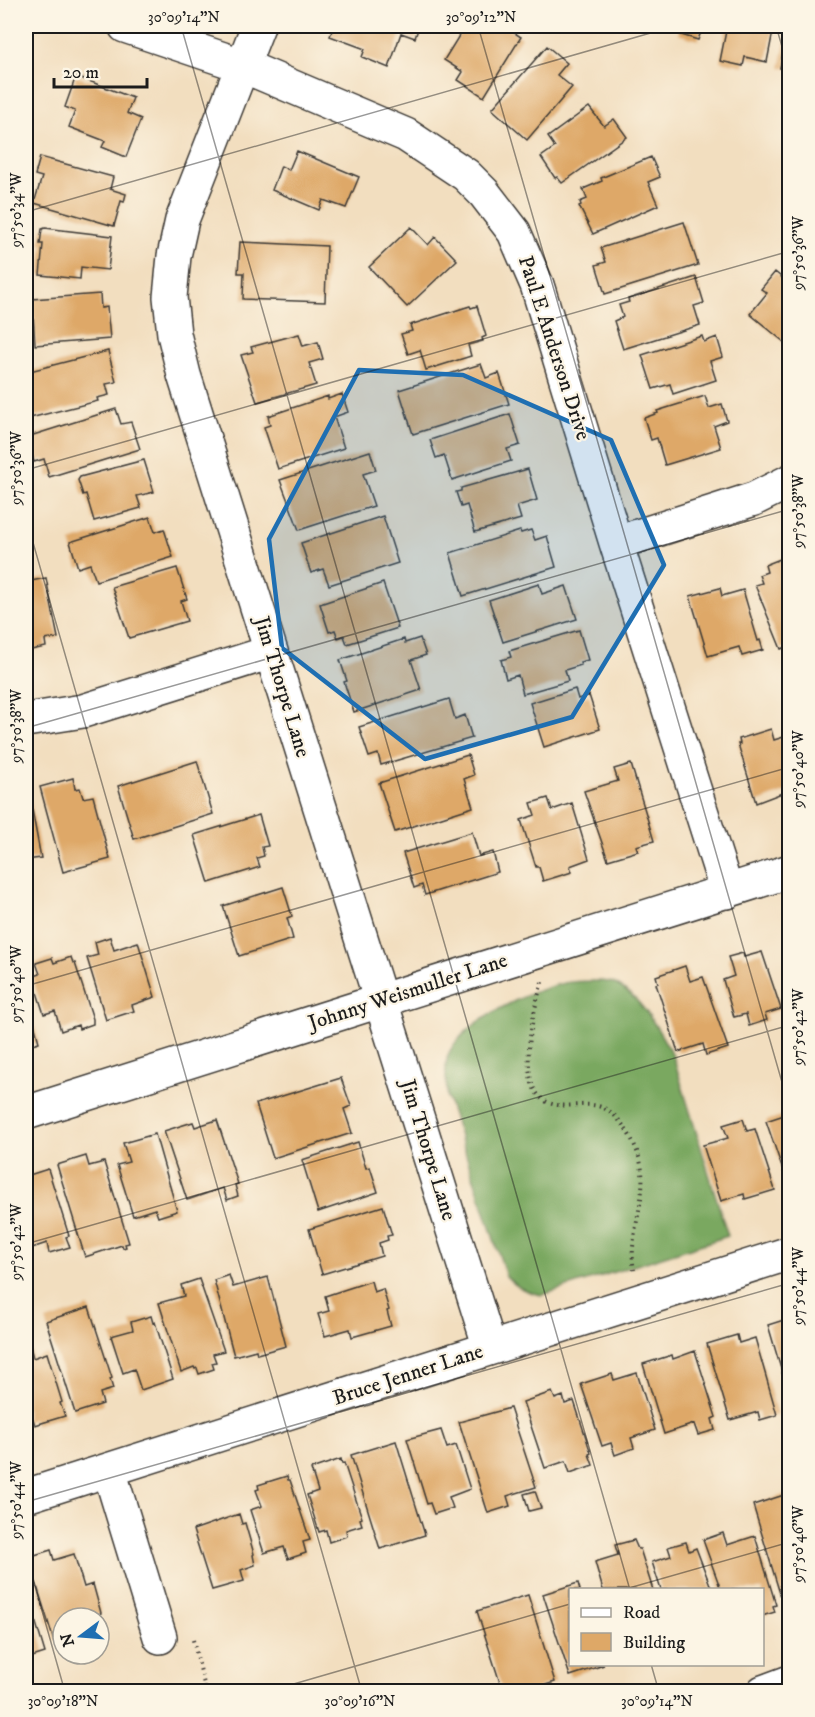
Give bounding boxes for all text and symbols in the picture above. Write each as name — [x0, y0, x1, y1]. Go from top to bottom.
text: 30°09'14"N — [148, 8, 220, 27]
text: 30°09'12"N — [446, 8, 516, 27]
scale bar — [54, 51, 147, 89]
text: 20 m — [63, 62, 99, 84]
text: 97°50'34"W — [7, 172, 26, 248]
text: 97°50'36"W — [789, 216, 808, 291]
street label: Paul E Anderson Drive — [512, 253, 596, 444]
text: 97°50'36"W — [7, 431, 26, 506]
text: 97°50'38"W — [789, 474, 808, 549]
street label: Jim Thorpe Lane — [248, 612, 316, 761]
text: 97°50'38"W — [7, 689, 26, 764]
text: 97°50'40"W — [789, 730, 808, 809]
text: 97°50'40"W — [7, 945, 26, 1024]
street label: Johnny Weismuller Lane — [303, 947, 511, 1037]
text: 97°50'42"W — [789, 988, 808, 1066]
street label: Jim Thorpe Lane — [394, 1075, 462, 1224]
text: 97°50'42"W — [7, 1203, 26, 1281]
text: 97°50'44"W — [789, 1247, 808, 1326]
street label: Bruce Jenner Lane — [330, 1338, 487, 1412]
text: 97°50'44"W — [7, 1461, 26, 1540]
text: 97°50'46"W — [789, 1505, 808, 1584]
legend — [569, 1588, 764, 1666]
text: Road — [623, 1602, 660, 1624]
north arrow — [51, 1606, 111, 1666]
text: N — [56, 1631, 79, 1649]
text: Building — [623, 1632, 685, 1654]
text: 30°09'18"N — [28, 1692, 98, 1711]
text: 30°09'16"N — [325, 1692, 395, 1711]
text: 30°09'14"N — [621, 1692, 693, 1711]

